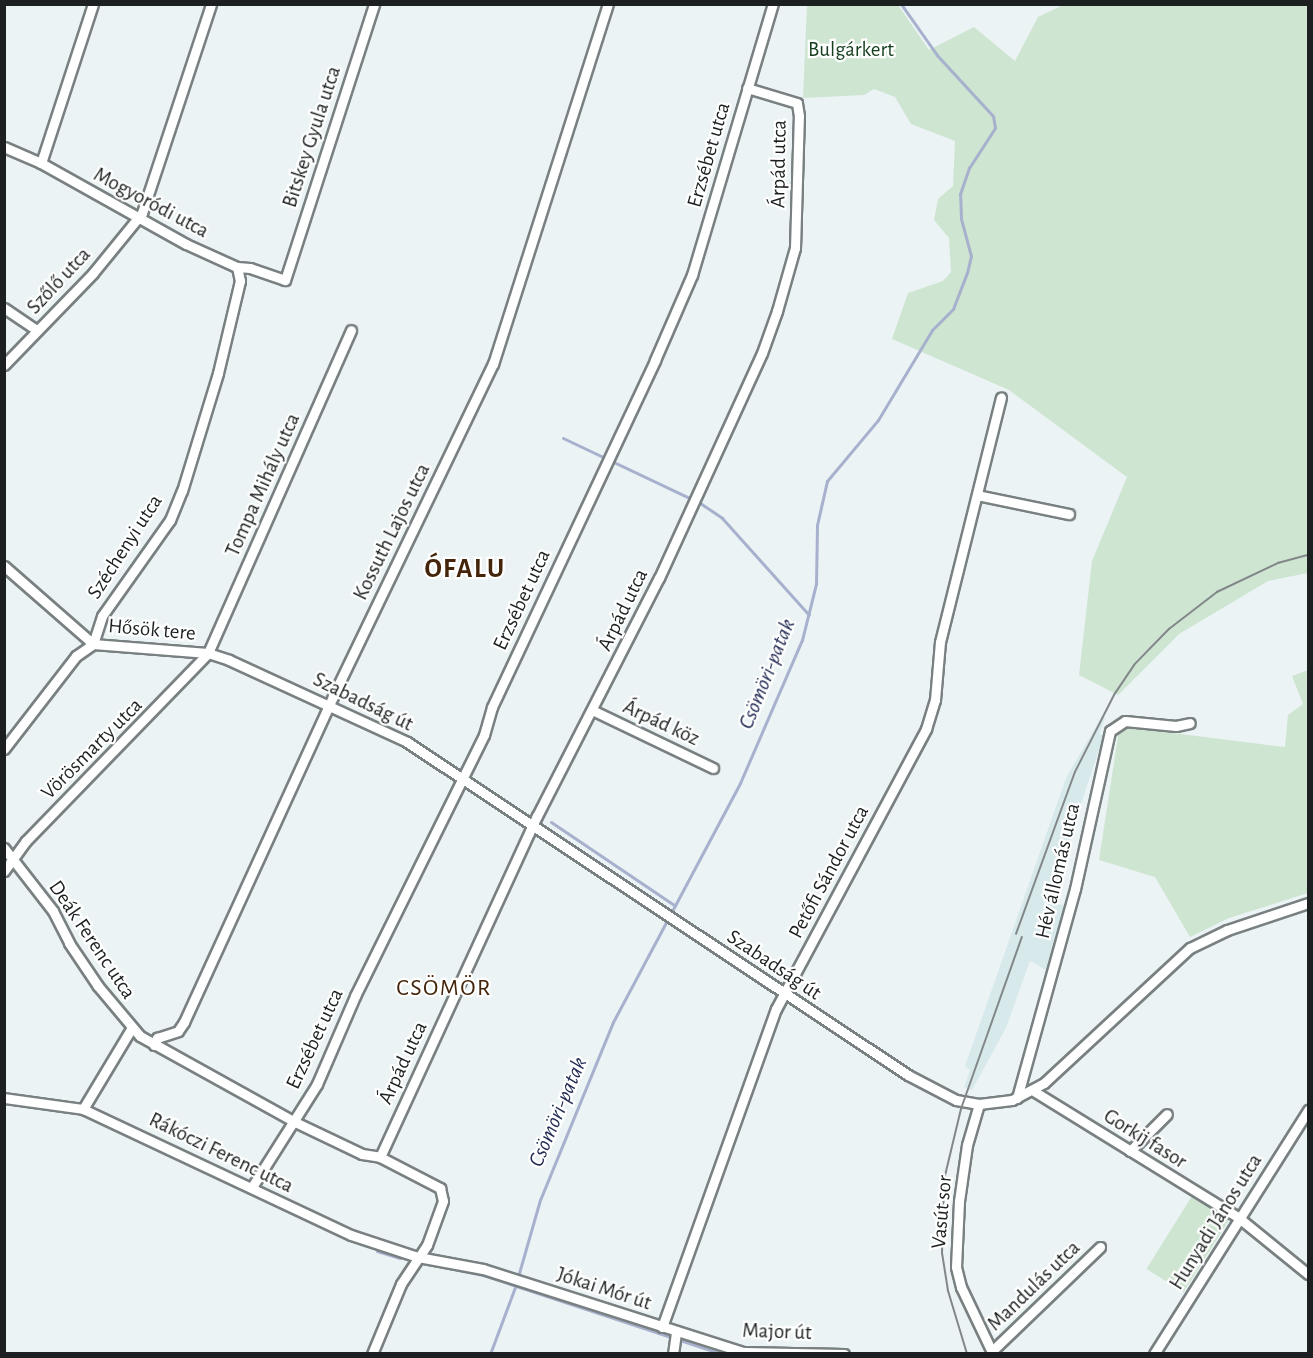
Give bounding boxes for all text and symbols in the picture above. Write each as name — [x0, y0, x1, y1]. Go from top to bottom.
park label: Bulgárkert — [808, 37, 894, 63]
street label: Bitskey Gyula utca — [277, 63, 347, 211]
street label: Erzsébet utca — [682, 100, 736, 210]
street label: Árpád utca — [766, 120, 792, 208]
street label: Mogyoródi utca — [89, 162, 213, 244]
street label: Szőlő utca — [22, 242, 96, 320]
street label: Tompa Mihály utca — [220, 409, 306, 561]
street label: Kossuth Lajos utca — [348, 460, 436, 604]
street label: Széchenyi utca — [82, 490, 168, 604]
street label: Erzsébet utca — [488, 546, 556, 654]
district label: ÓFALU — [424, 553, 506, 585]
street label: Árpád utca — [592, 565, 654, 655]
street label: Hősök tere — [107, 614, 197, 646]
water label: Csömöri-patak — [733, 615, 801, 733]
street label: Szabadság út — [309, 667, 417, 737]
street label: Vörösmarty utca — [36, 693, 148, 805]
street label: Árpád köz — [619, 694, 703, 752]
street label: Petőfi Sándor utca — [783, 801, 875, 943]
street label: Hév állomás utca — [1030, 801, 1086, 941]
street label: Deák Ferenc utca — [43, 876, 141, 1004]
street label: Szabadság út — [722, 924, 826, 1006]
district label: CSÖMÖR — [396, 975, 492, 1003]
street label: Erzsébet utca — [281, 985, 349, 1093]
street label: Árpád utca — [373, 1018, 433, 1108]
water label: Csömöri-patak — [523, 1053, 593, 1171]
street label: Gorkij fasor — [1099, 1104, 1191, 1174]
street label: Rákóczi Ferenc utca — [145, 1107, 297, 1199]
street label: Hunyadi János utca — [1164, 1149, 1268, 1295]
street label: Vasút sor — [926, 1174, 958, 1250]
street label: Mandulás utca — [982, 1236, 1086, 1336]
street label: Jókai Mór út — [554, 1262, 654, 1316]
street label: Major út — [742, 1318, 812, 1346]

